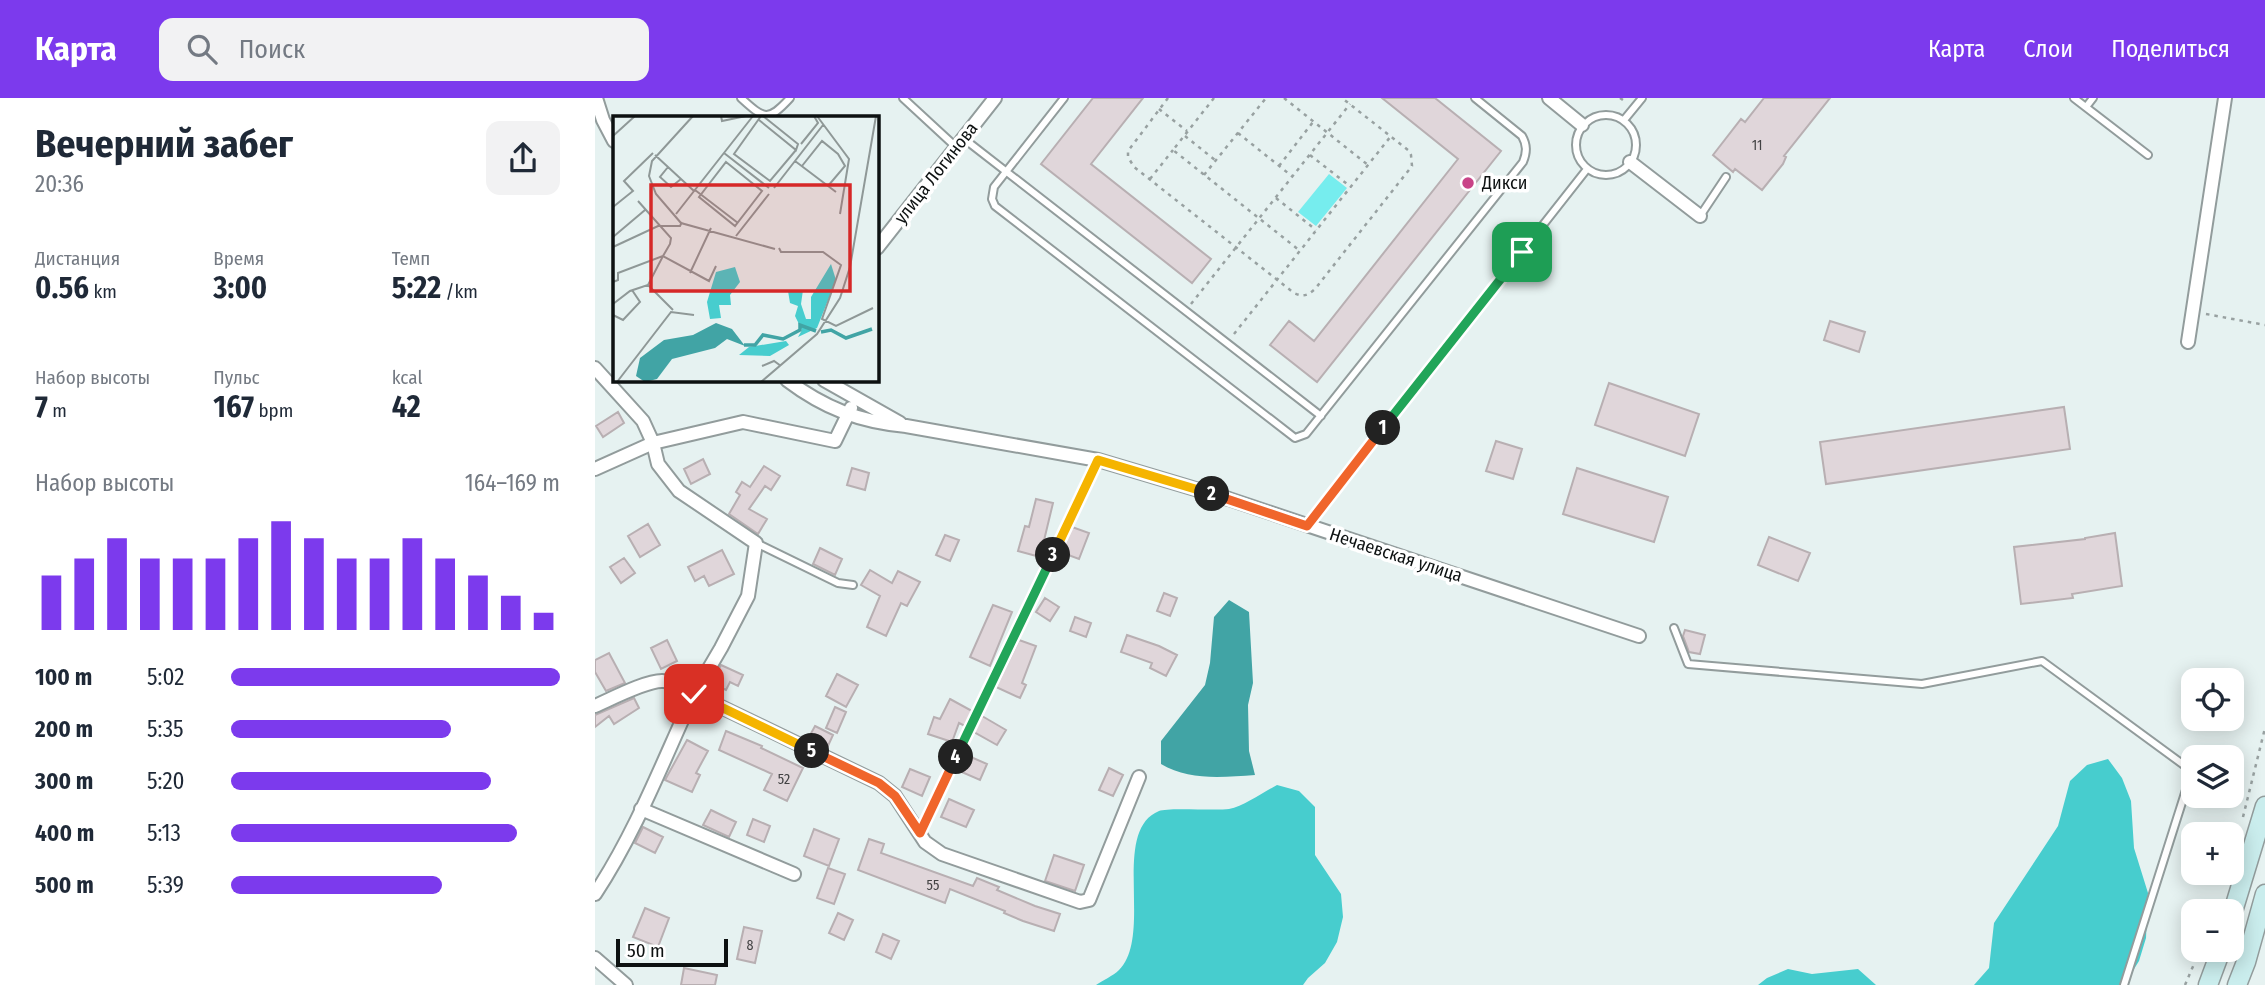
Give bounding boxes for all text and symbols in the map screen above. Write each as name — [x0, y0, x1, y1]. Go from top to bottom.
search box — [159, 18, 649, 81]
text: Карта — [35, 29, 117, 69]
icon: search — [183, 30, 221, 68]
text: Поиск — [239, 34, 305, 65]
text: Карта — [1928, 35, 1985, 63]
text: Слои — [2023, 35, 2073, 63]
text: Поделиться — [2111, 35, 2230, 63]
inset map — [613, 116, 879, 382]
street label: улица Логинова — [890, 118, 983, 228]
text: Вечерний забег — [35, 121, 293, 167]
button: share — [486, 121, 560, 195]
house number: 11 — [1752, 137, 1762, 154]
text: 20:36 — [35, 170, 84, 198]
place label: Дикси — [1481, 172, 1527, 194]
marker: Дикси — [1460, 175, 1476, 191]
pin — [1492, 222, 1552, 282]
icon: arrive — [1503, 233, 1541, 271]
text: Дистанция — [35, 247, 120, 270]
text: Время — [213, 247, 264, 270]
text: Темп — [392, 247, 430, 270]
text: 0.56 — [35, 270, 89, 306]
text: 3:00 — [213, 270, 267, 306]
text: 5:22 — [392, 270, 441, 306]
text: km — [89, 280, 117, 303]
text: /km — [441, 280, 478, 303]
text: Набор высоты — [35, 366, 150, 389]
text: Пульс — [213, 366, 260, 389]
text: kcal — [392, 366, 422, 389]
text: 7 — [35, 389, 48, 425]
text: 167 — [213, 389, 254, 425]
text: 42 — [392, 389, 421, 425]
text: m — [48, 399, 67, 422]
text: bpm — [254, 399, 293, 422]
pin: 1 — [1365, 410, 1401, 446]
text: 1 — [1378, 416, 1387, 439]
text: Набор высоты — [35, 469, 174, 497]
text: 164–169 m — [465, 469, 560, 497]
pin: 2 — [1195, 476, 1229, 512]
text: 2 — [1207, 482, 1216, 505]
street label: Нечаевская улица — [1327, 523, 1465, 587]
pin: 3 — [1035, 538, 1071, 573]
text: 3 — [1048, 543, 1057, 566]
text: 100 m — [35, 663, 92, 691]
text: 5:02 — [147, 663, 184, 691]
pin — [664, 664, 724, 724]
map controls — [2181, 668, 2244, 962]
button: locate — [2181, 668, 2244, 731]
icon: check — [675, 675, 713, 713]
text: 200 m — [35, 715, 93, 743]
text: 5:35 — [147, 715, 184, 743]
pin: 5 — [795, 734, 829, 768]
text: 5 — [807, 739, 816, 762]
pin: 4 — [939, 740, 973, 774]
text: 4 — [951, 745, 960, 768]
button: layers — [2181, 745, 2244, 808]
text: 300 m — [35, 767, 93, 795]
text: 5:20 — [147, 767, 185, 795]
house number: 52 — [778, 771, 790, 788]
text: 400 m — [35, 819, 94, 847]
text: 5:13 — [147, 819, 181, 847]
button: + — [2181, 822, 2244, 885]
text: 500 m — [35, 871, 94, 899]
text: 5:39 — [147, 871, 184, 899]
house number: 55 — [927, 877, 939, 894]
button: − — [2181, 899, 2244, 962]
scale bar — [616, 936, 728, 968]
house number: 8 — [747, 937, 754, 954]
text: 50 m — [627, 939, 665, 962]

